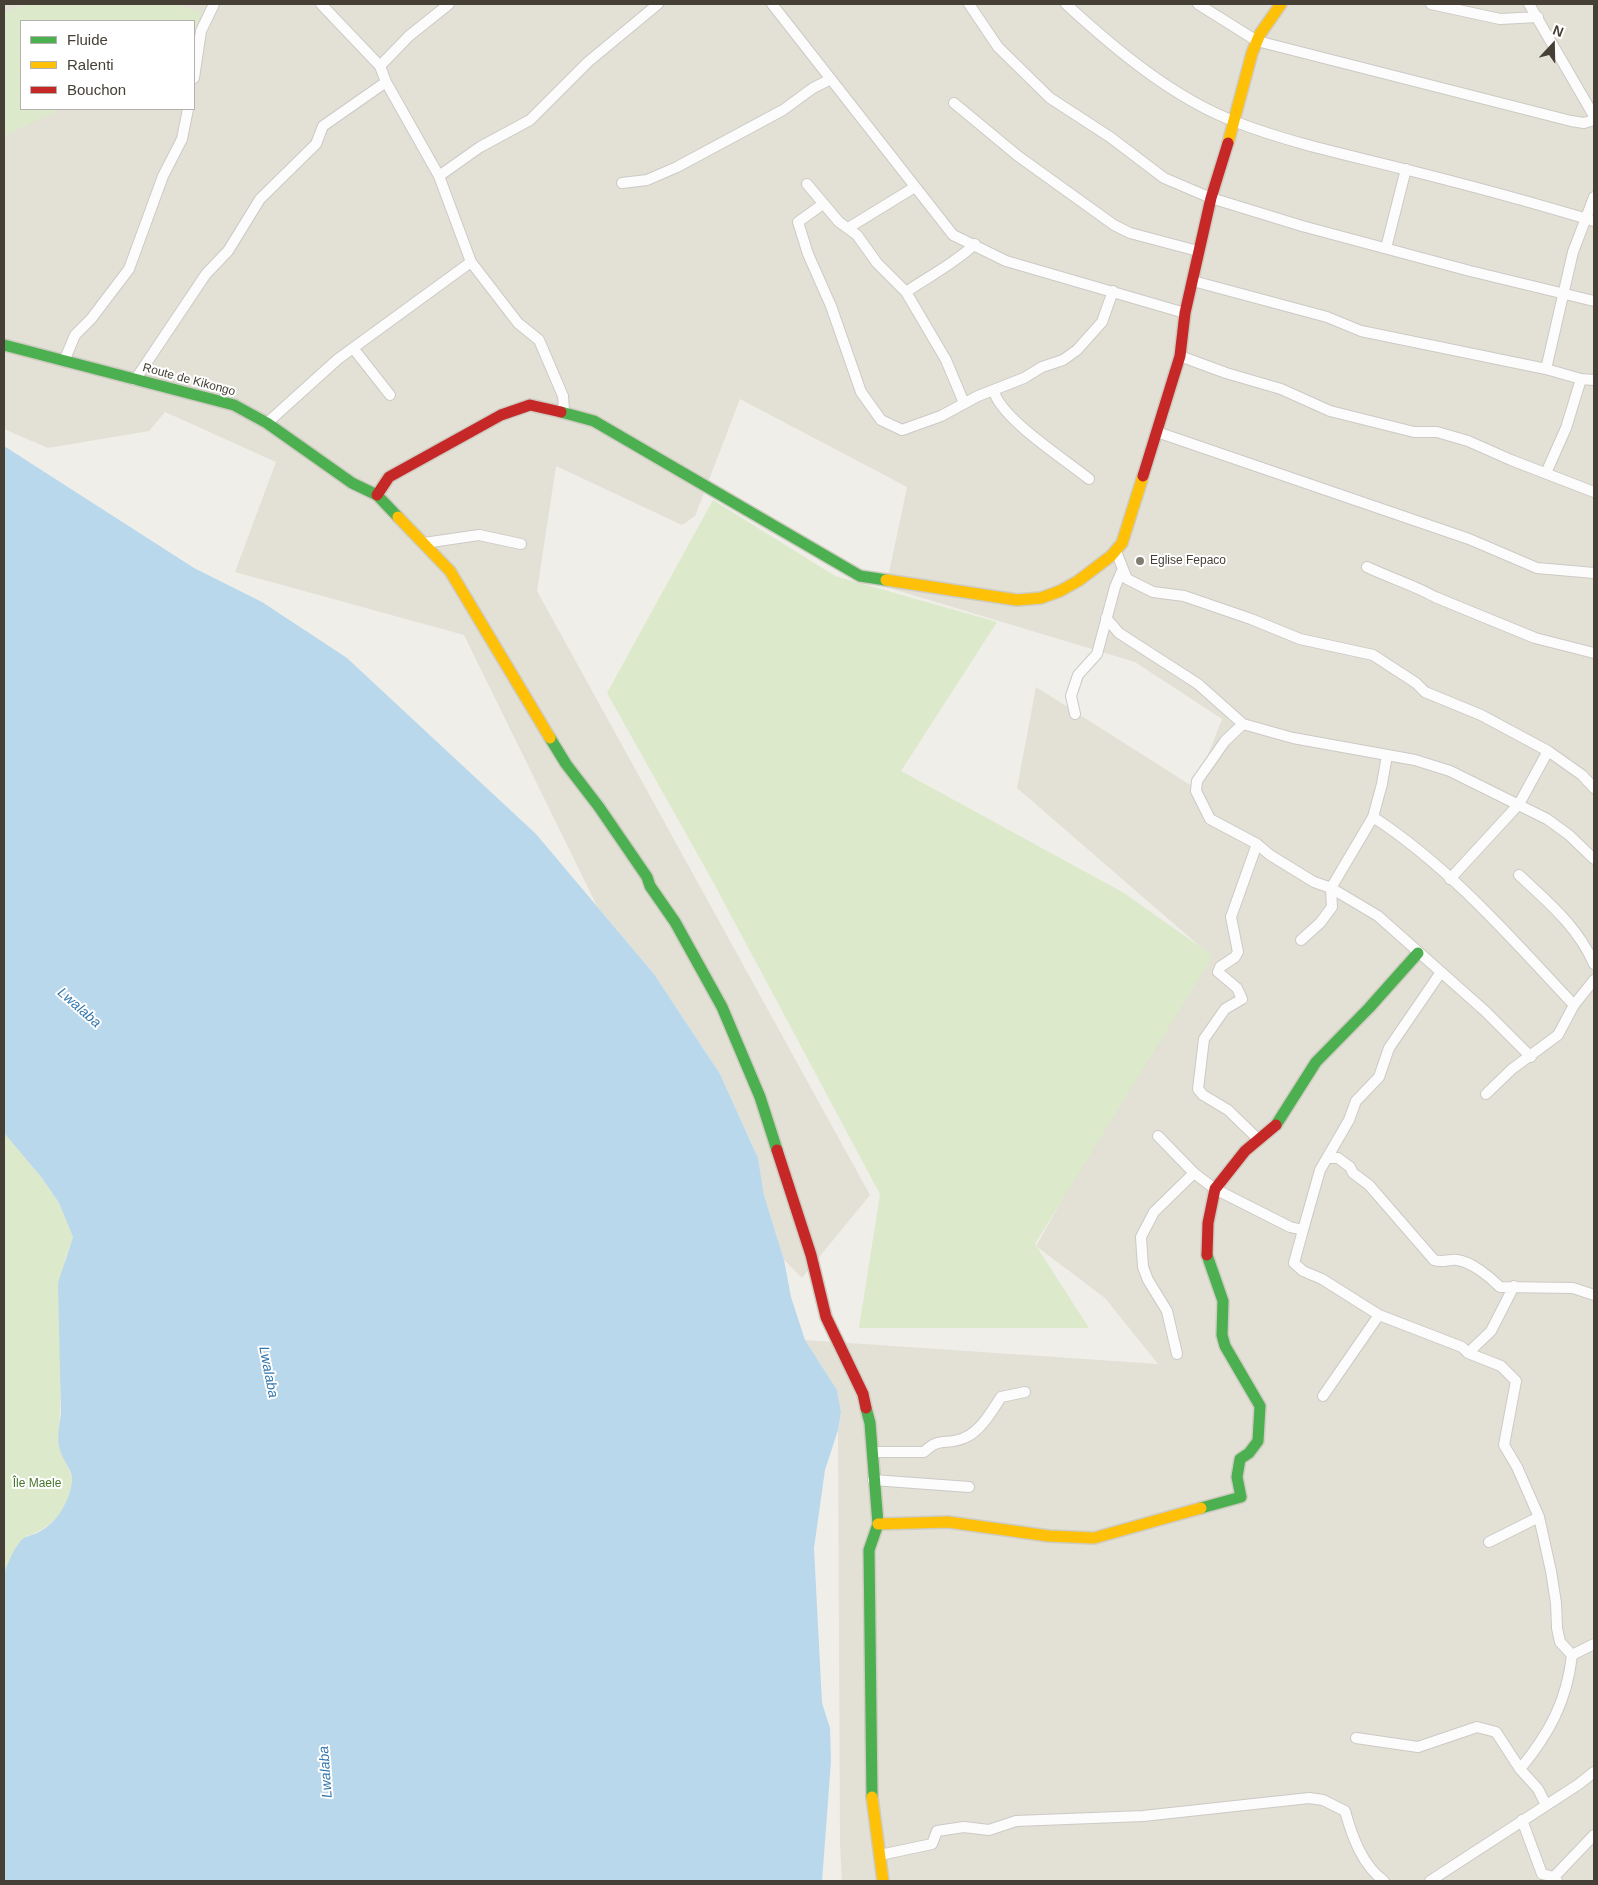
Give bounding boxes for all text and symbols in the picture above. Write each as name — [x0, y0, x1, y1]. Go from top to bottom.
legend — [20, 20, 195, 110]
north arrow — [1528, 20, 1578, 70]
text: N — [1551, 22, 1566, 40]
text: Fluide — [67, 31, 108, 48]
text: Ralenti — [67, 56, 114, 73]
text: Bouchon — [67, 81, 126, 98]
street label: Route de Kikongo — [141, 361, 237, 399]
place label: Eglise Fepaco — [1150, 554, 1226, 568]
marker: Eglise Fepaco — [1134, 555, 1146, 567]
water label: Lwalaba — [54, 985, 104, 1031]
water label: Lwalaba — [255, 1345, 281, 1399]
park label: Île Maele — [13, 1477, 61, 1491]
water label: Lwalaba — [316, 1745, 336, 1799]

